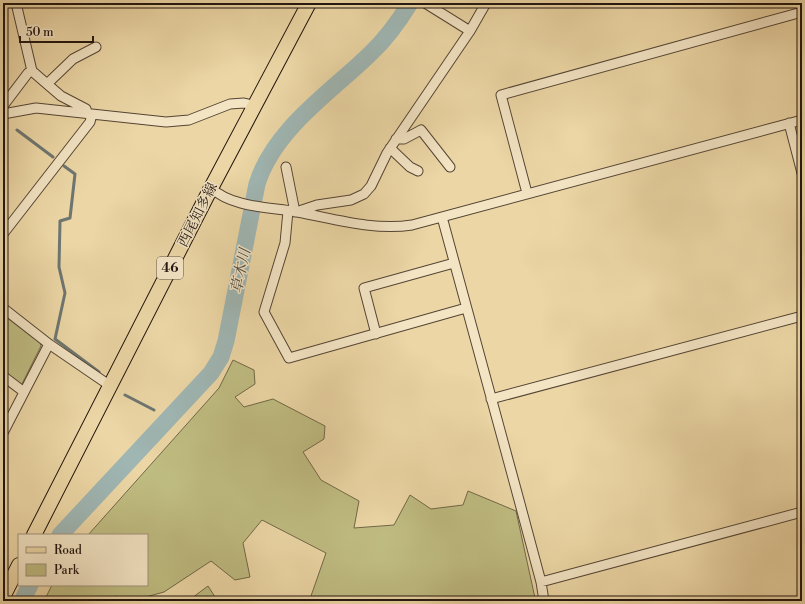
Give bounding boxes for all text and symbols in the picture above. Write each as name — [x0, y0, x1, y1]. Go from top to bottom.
scale bar — [20, 18, 93, 44]
text: 50 m — [26, 25, 54, 40]
street label: 西尾知多線 — [174, 180, 222, 250]
water label: 草木川 — [227, 245, 255, 295]
road number: 46 — [157, 257, 183, 279]
legend — [18, 534, 148, 586]
text: Road — [54, 543, 82, 558]
text: Park — [54, 563, 80, 578]

